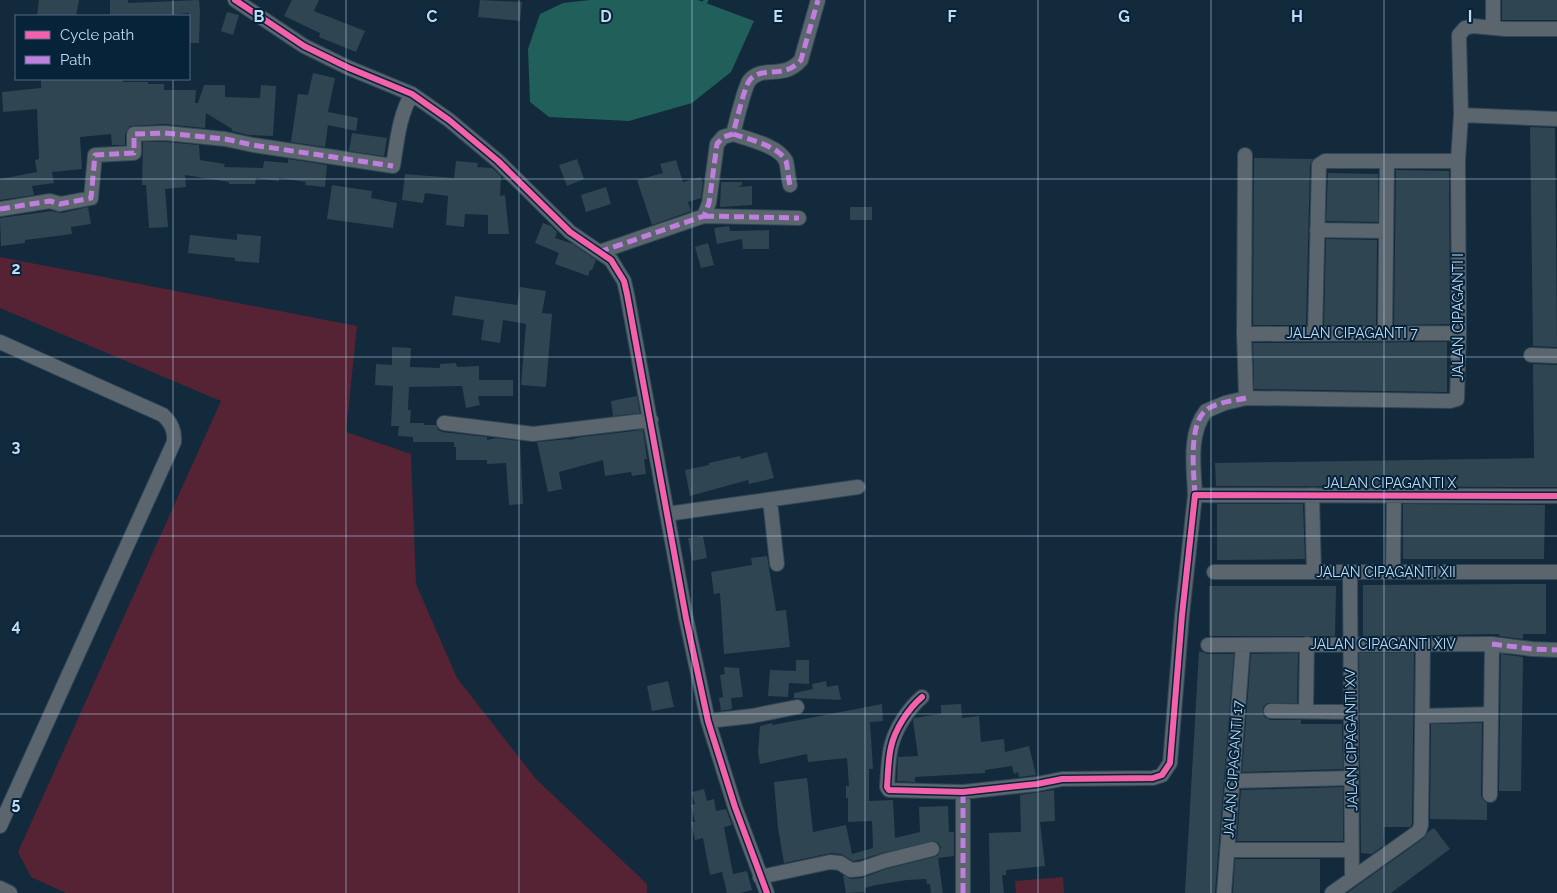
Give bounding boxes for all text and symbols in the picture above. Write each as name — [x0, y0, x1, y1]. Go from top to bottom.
text: B — [254, 7, 265, 26]
text: C — [427, 7, 438, 26]
text: D — [600, 7, 612, 26]
text: E — [773, 7, 783, 26]
text: F — [947, 7, 957, 26]
text: G — [1118, 7, 1130, 26]
text: H — [1291, 7, 1303, 26]
text: I — [1468, 7, 1472, 26]
legend — [15, 15, 190, 80]
text: Cycle path — [60, 26, 134, 44]
text: Path — [60, 51, 91, 69]
street label: JALAN CIPAGANTI I — [1450, 253, 1466, 381]
text: 2 — [11, 259, 21, 278]
street label: JALAN CIPAGANTI 7 — [1286, 325, 1418, 341]
text: 3 — [12, 437, 21, 456]
street label: JALAN CIPAGANTI X — [1324, 475, 1457, 491]
street label: JALAN CIPAGANTI XII — [1316, 564, 1456, 580]
text: 4 — [11, 616, 21, 635]
street label: JALAN CIPAGANTI XIV — [1310, 636, 1456, 652]
street label: JALAN CIPAGANTI XV — [1342, 668, 1360, 811]
street label: JALAN CIPAGANTI 17 — [1220, 699, 1246, 838]
text: 5 — [12, 794, 21, 813]

